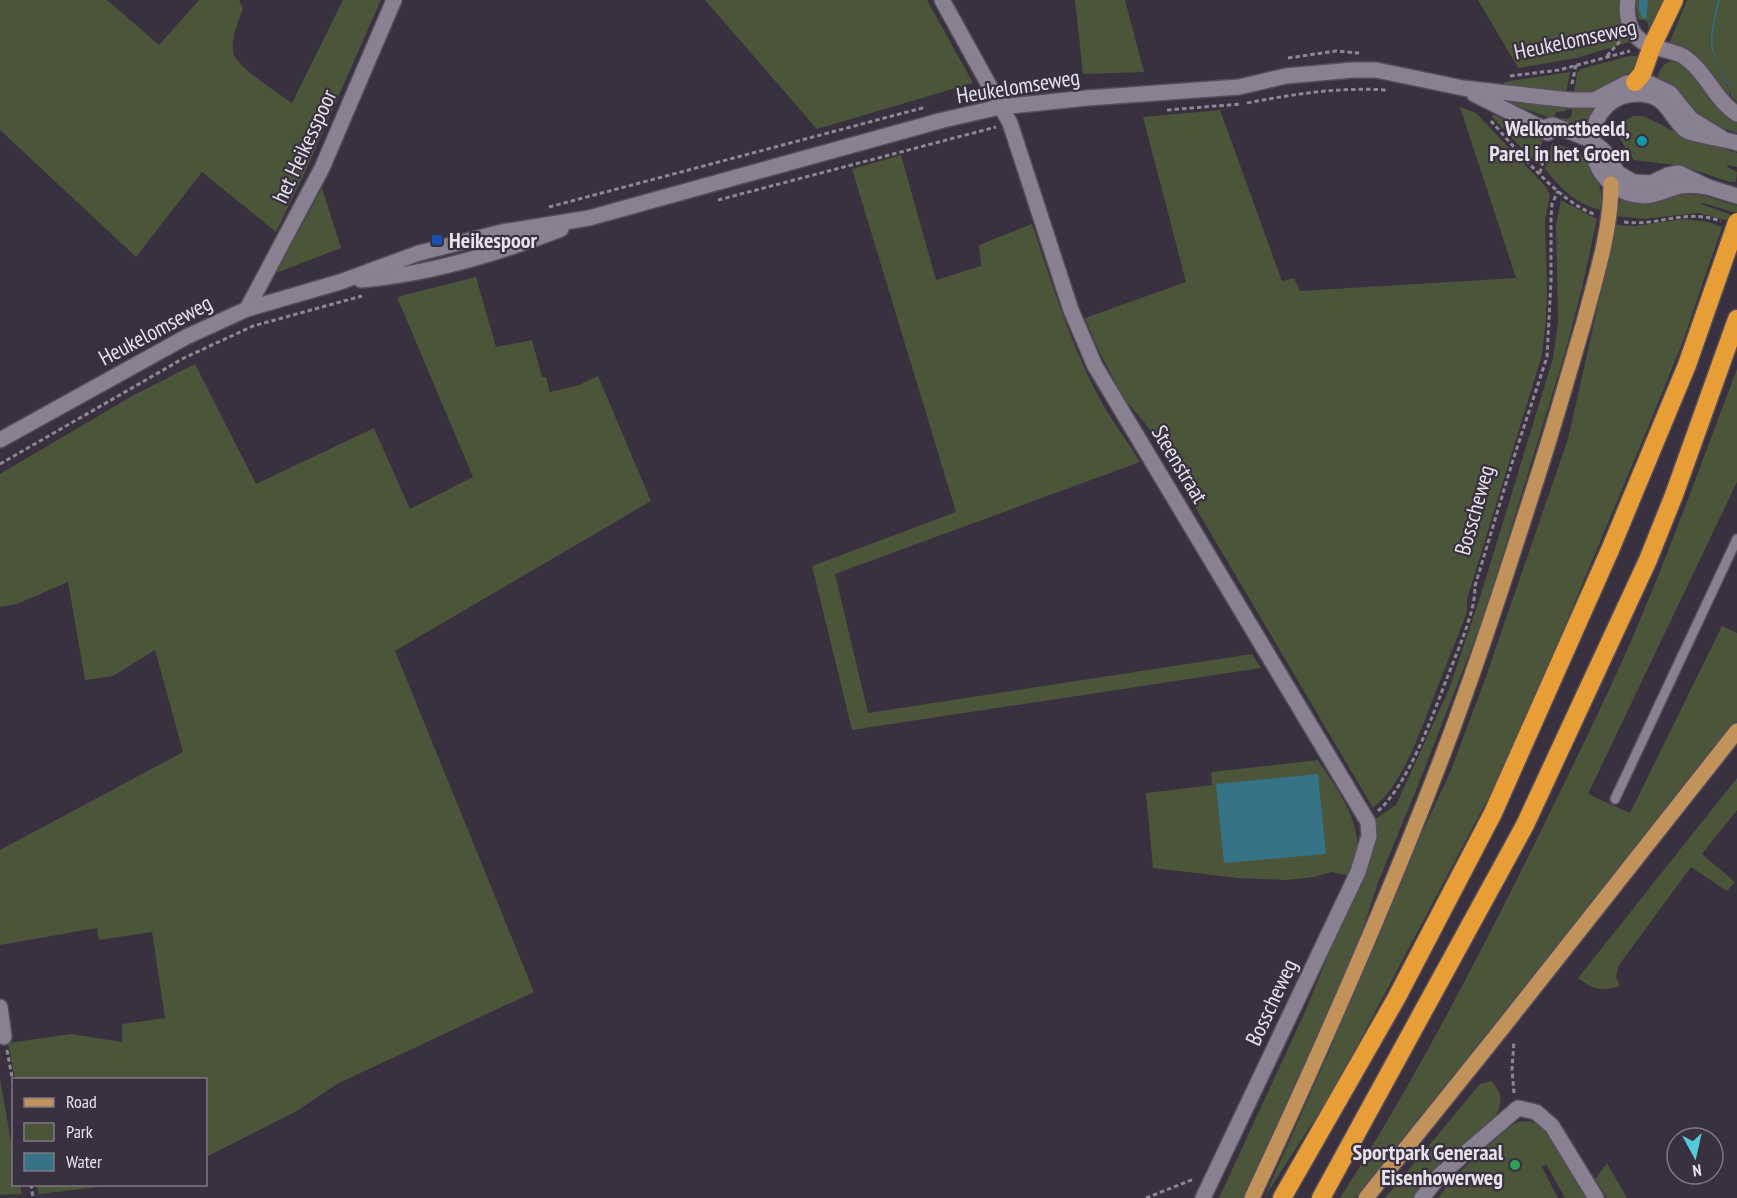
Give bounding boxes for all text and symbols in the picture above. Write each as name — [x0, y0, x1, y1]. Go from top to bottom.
street label: Heukelomseweg — [1511, 12, 1639, 66]
street label: Heukelomseweg — [954, 62, 1082, 110]
street label: het Heikesspoor — [266, 85, 342, 207]
place label: Welkomstbeeld, Parel in het Groen — [1489, 114, 1630, 167]
marker: Welkomstbeeld, Parel in het Groen — [1635, 134, 1649, 148]
place label: Heikespoor — [449, 226, 537, 254]
marker: Heikespoor — [430, 233, 444, 247]
street label: Heukelomseweg — [94, 288, 216, 372]
street label: Steenstraat — [1146, 420, 1214, 508]
street label: Bosscheweg — [1448, 462, 1500, 558]
street label: Bosscheweg — [1239, 954, 1303, 1050]
legend — [12, 1078, 207, 1186]
text: Road — [66, 1090, 97, 1113]
text: Park — [66, 1120, 93, 1143]
north arrow — [1665, 1126, 1725, 1186]
place label: Sportpark Generaal Eisenhowerweg — [1352, 1138, 1504, 1191]
text: Water — [66, 1150, 102, 1173]
marker: Sportpark Generaal Eisenhowerweg — [1508, 1158, 1522, 1172]
text: N — [1691, 1160, 1703, 1181]

